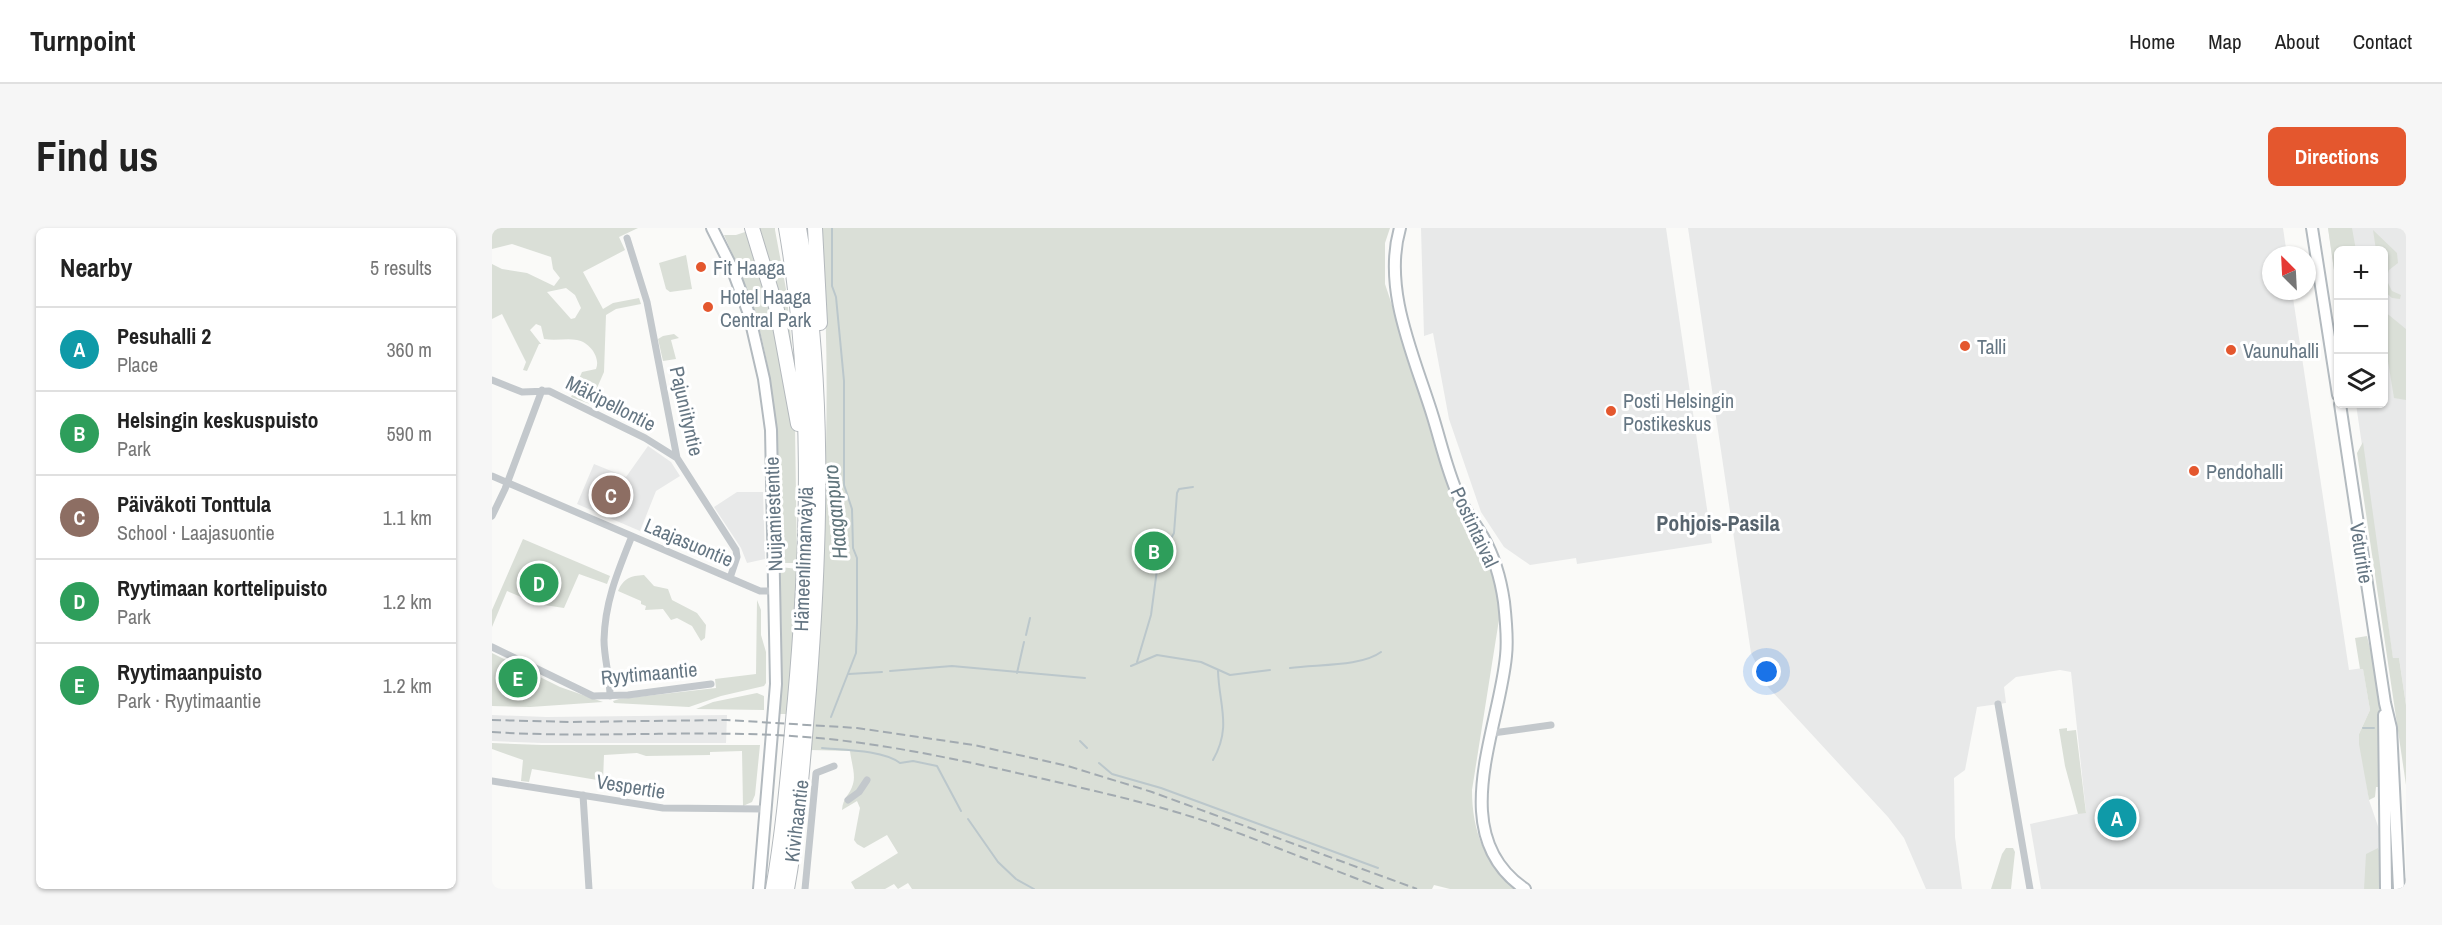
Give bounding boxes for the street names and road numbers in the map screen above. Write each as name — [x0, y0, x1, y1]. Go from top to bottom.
street label: Pajuniityntie — [664, 364, 710, 458]
street label: Mäkipellontie — [561, 369, 661, 437]
street label: Nuijamiestentie — [758, 456, 788, 572]
street label: Postintaival — [1445, 482, 1505, 572]
street label: Hämeenlinnanväylä — [787, 486, 819, 632]
street label: Laajasuontie — [640, 511, 738, 573]
street label: Veturitie — [2344, 521, 2380, 585]
street label: Ryytimaantie — [600, 655, 698, 691]
street label: Vespertie — [595, 767, 667, 805]
street label: Kivihaantie — [778, 778, 814, 864]

